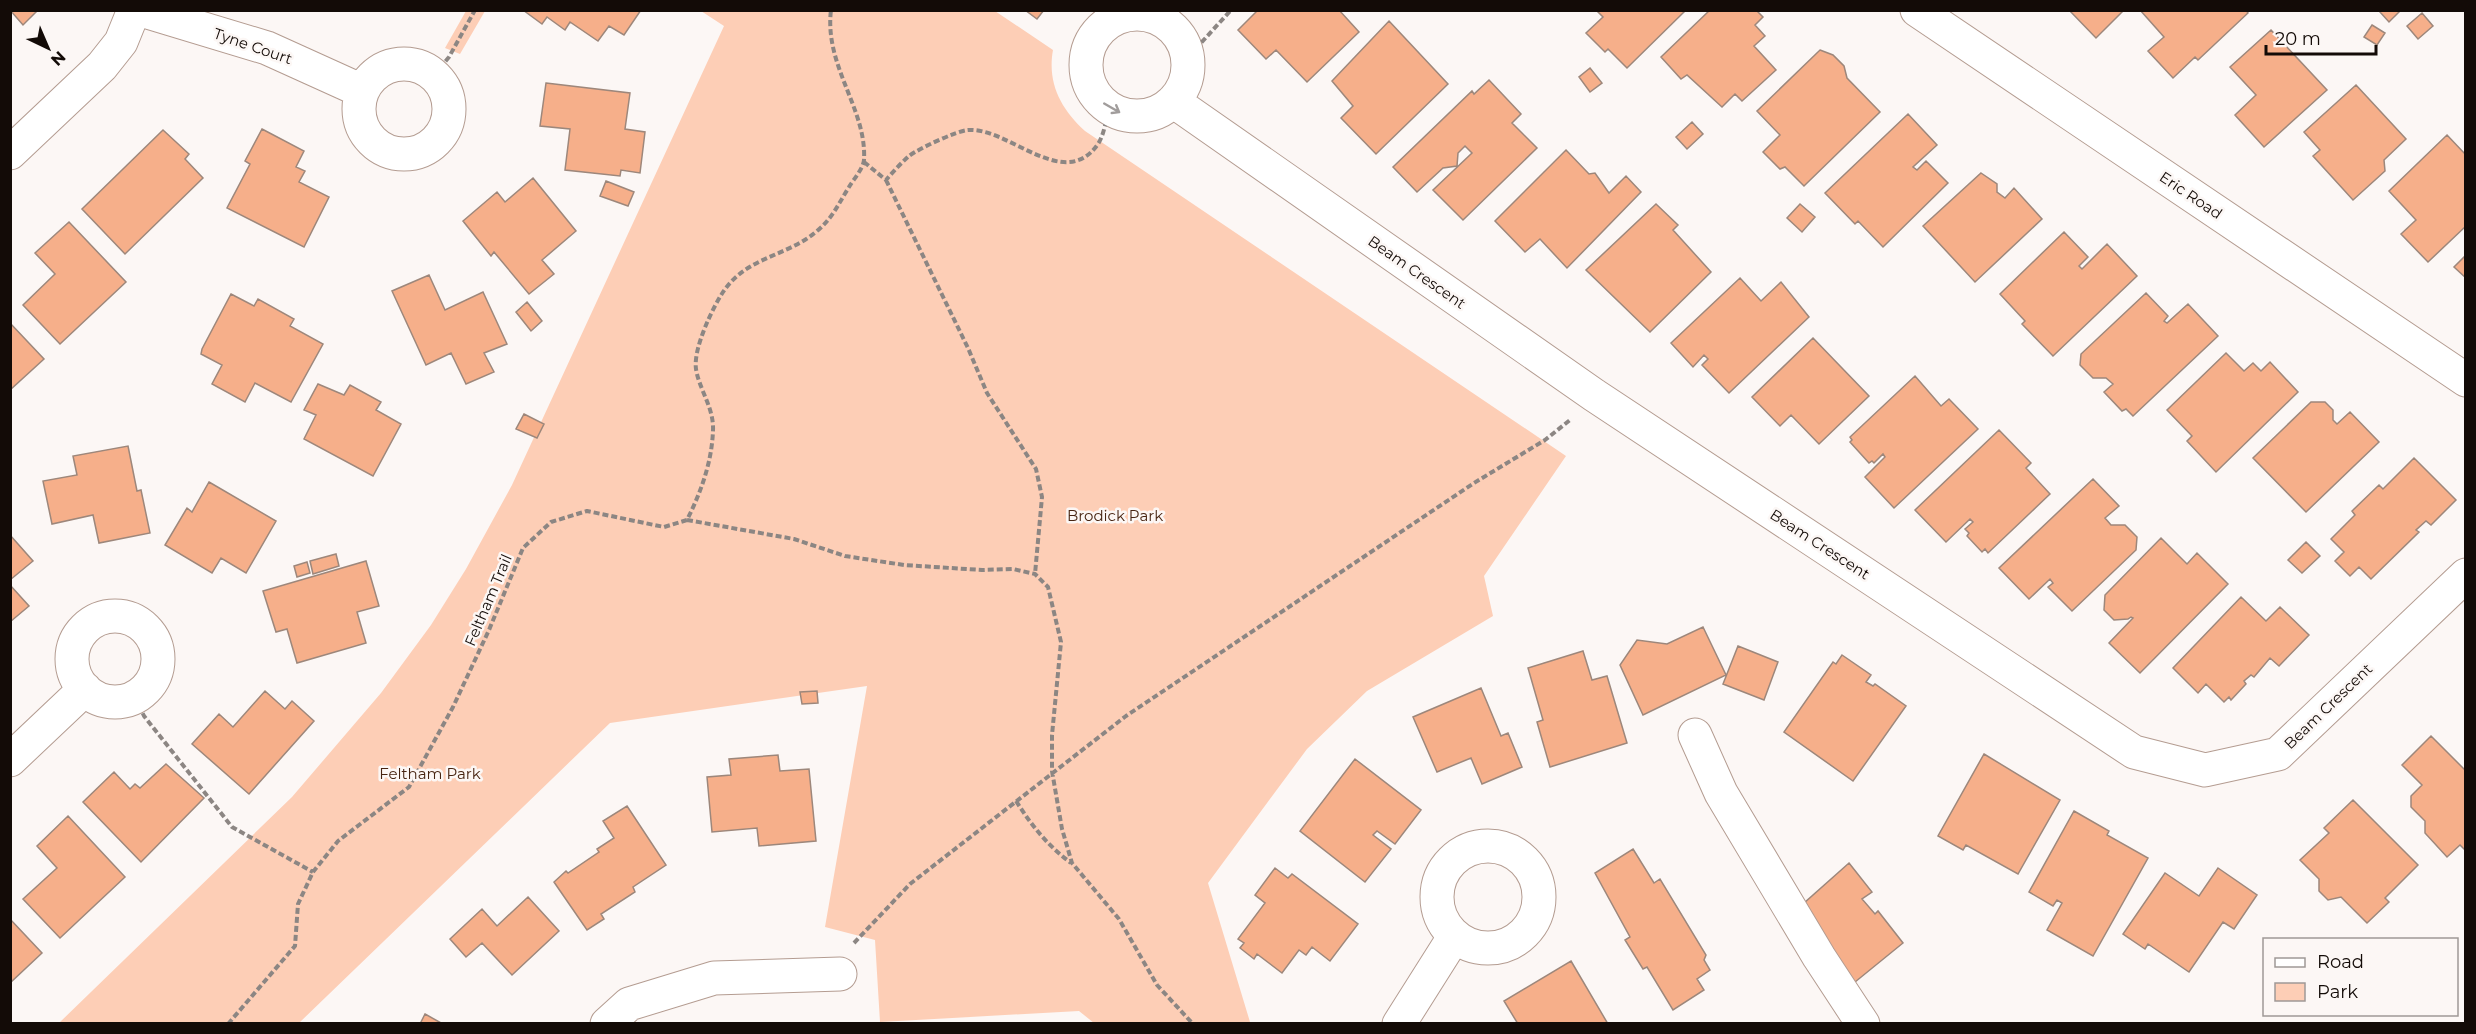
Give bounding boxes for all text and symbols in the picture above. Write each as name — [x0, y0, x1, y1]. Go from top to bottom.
north arrow — [18, 18, 78, 78]
scale bar — [2266, 18, 2376, 56]
street label: Tyne Court — [211, 24, 295, 68]
text: 20 m — [2275, 28, 2321, 50]
text: N — [47, 47, 69, 70]
one-way arrow — [1103, 103, 1120, 115]
street label: Eric Road — [2156, 167, 2226, 223]
street label: Beam Crescent — [1364, 231, 1470, 313]
street label: Beam Crescent — [1766, 505, 1874, 583]
park label: Brodick Park — [1067, 506, 1163, 525]
street label: Feltham Trail — [460, 551, 516, 649]
street label: Beam Crescent — [2280, 659, 2376, 753]
park label: Feltham Park — [379, 764, 481, 783]
legend — [2263, 938, 2458, 1016]
text: Road — [2317, 951, 2364, 973]
text: Park — [2317, 981, 2358, 1003]

